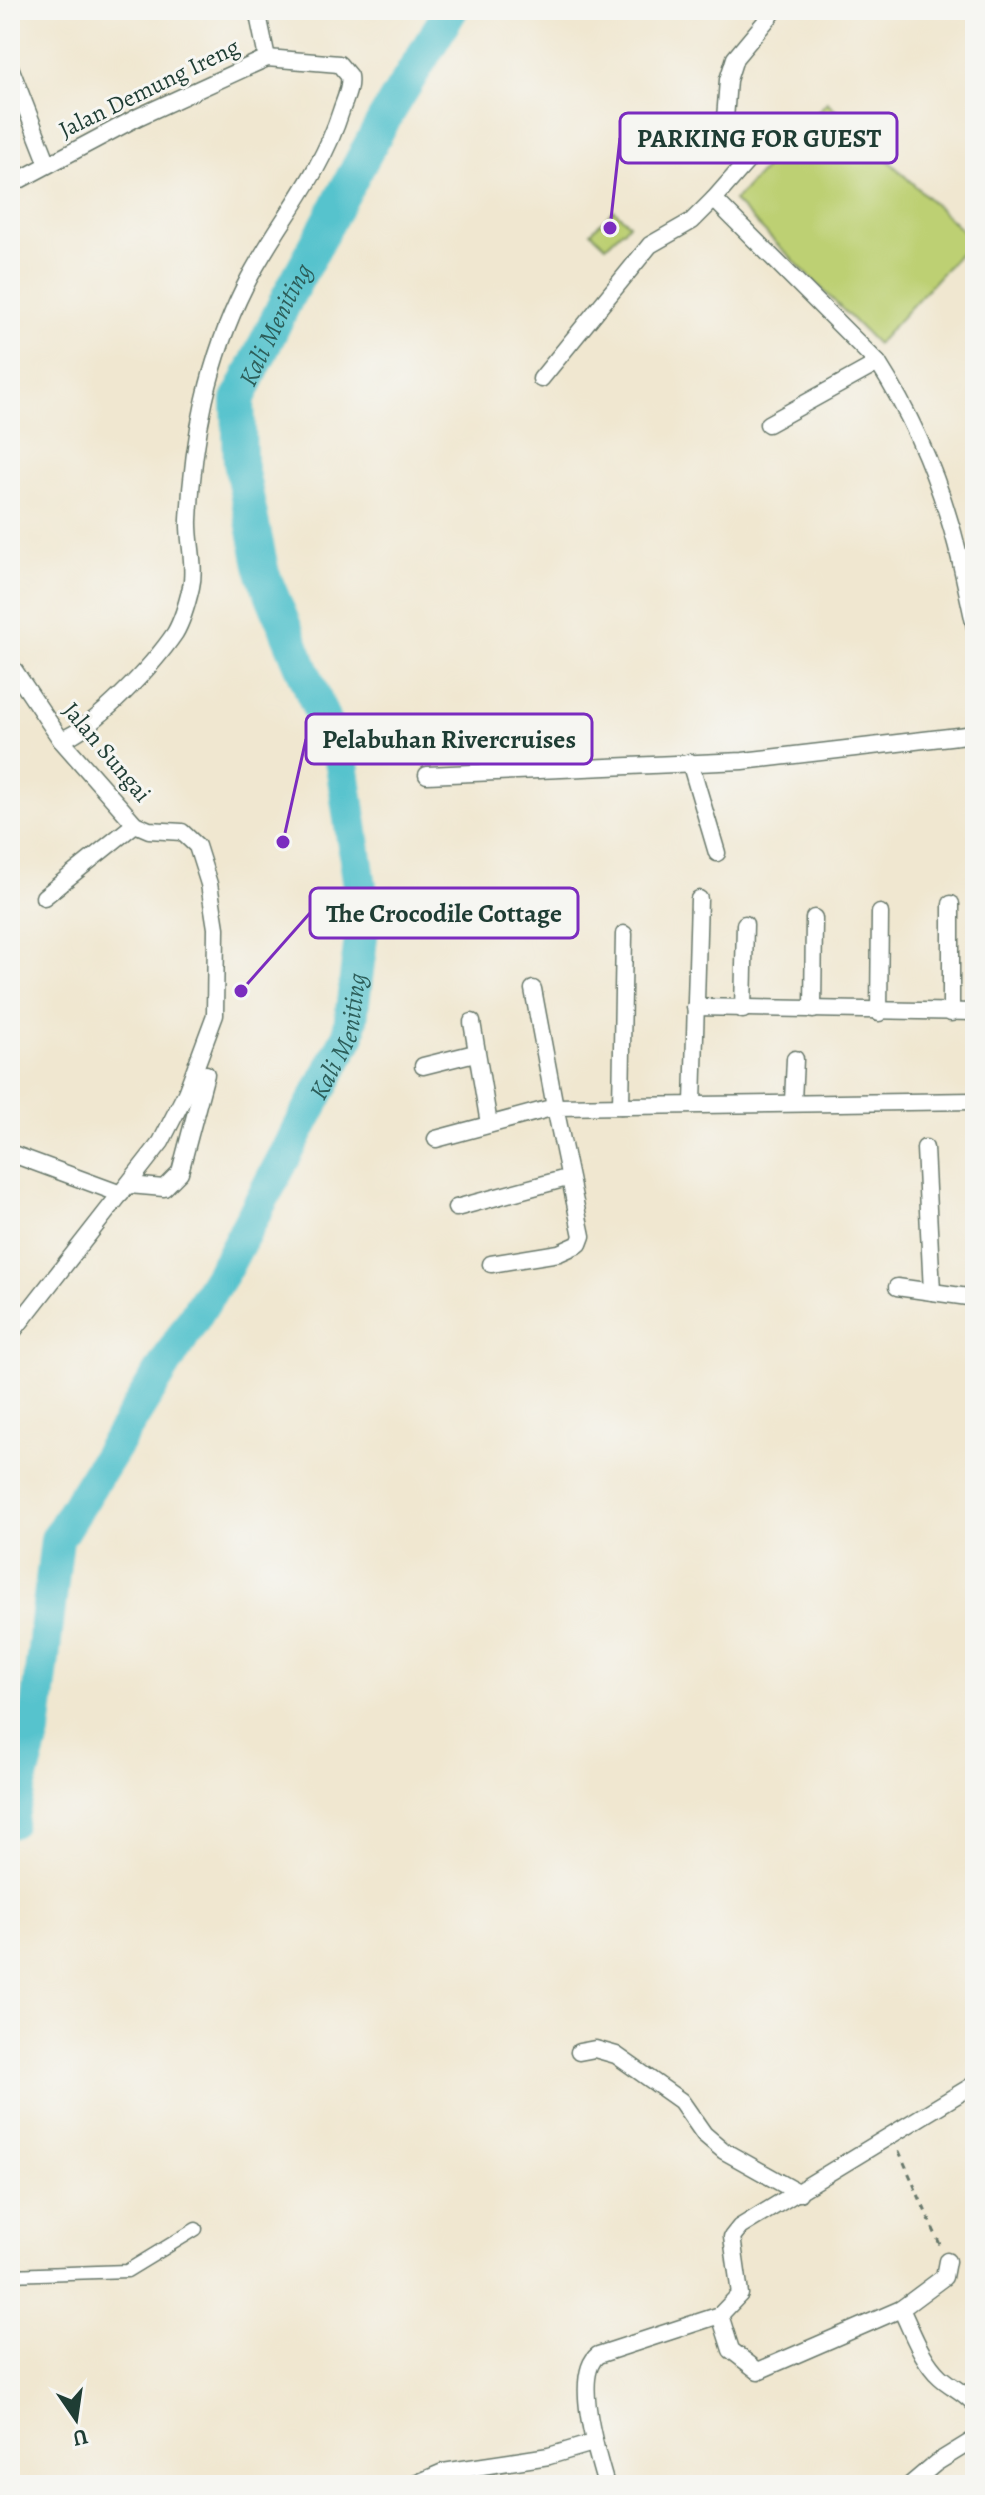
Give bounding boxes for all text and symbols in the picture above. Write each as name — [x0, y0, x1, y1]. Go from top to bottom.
street label: Jalan Demung Ireng — [53, 30, 245, 146]
callout: PARKING FOR GUEST — [620, 113, 897, 163]
text: PARKING FOR GUEST — [637, 121, 882, 156]
water label: Kali Meniting — [230, 257, 321, 392]
street label: Jalan Sungai — [56, 695, 158, 809]
callout: Pelabuhan Rivercruises — [306, 714, 592, 764]
text: Pelabuhan Rivercruises — [322, 722, 576, 757]
callout: The Crocodile Cottage — [310, 888, 578, 938]
text: The Crocodile Cottage — [326, 896, 562, 931]
water label: Kali Meniting — [301, 971, 375, 1106]
north arrow — [36, 2379, 116, 2459]
text: U — [69, 2421, 91, 2454]

